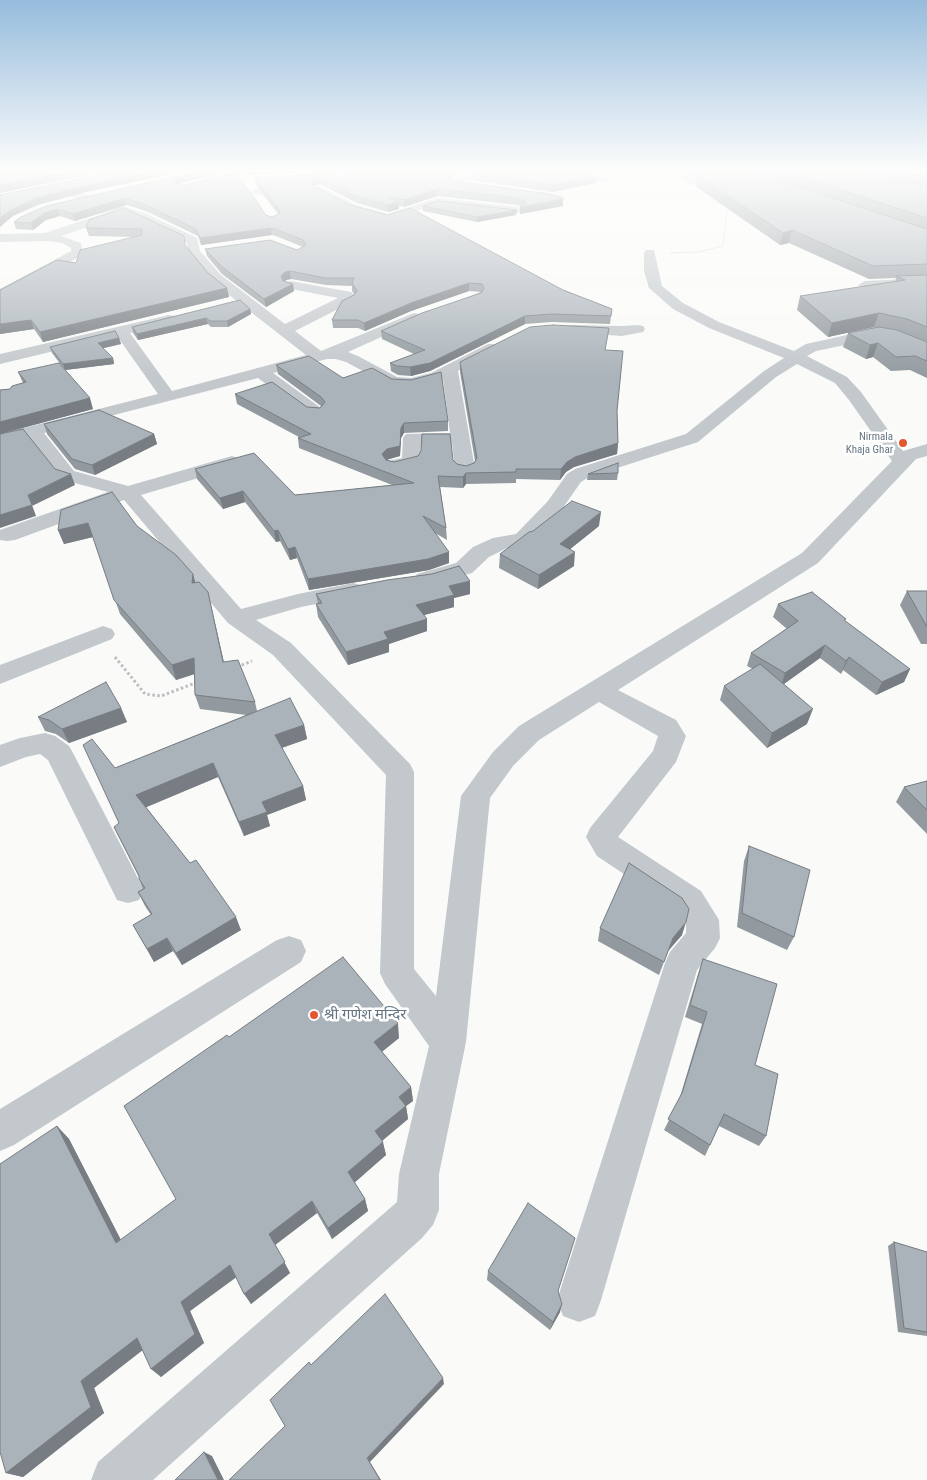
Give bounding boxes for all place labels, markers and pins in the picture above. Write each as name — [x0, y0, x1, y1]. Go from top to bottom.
place label: Nirmala Khaja Ghar — [846, 430, 893, 456]
marker: Nirmala Khaja Ghar — [897, 437, 909, 449]
place label: श्री गणेश मन्दिर — [324, 1006, 406, 1024]
marker: श्री गणेश मन्दिर — [308, 1009, 320, 1021]

